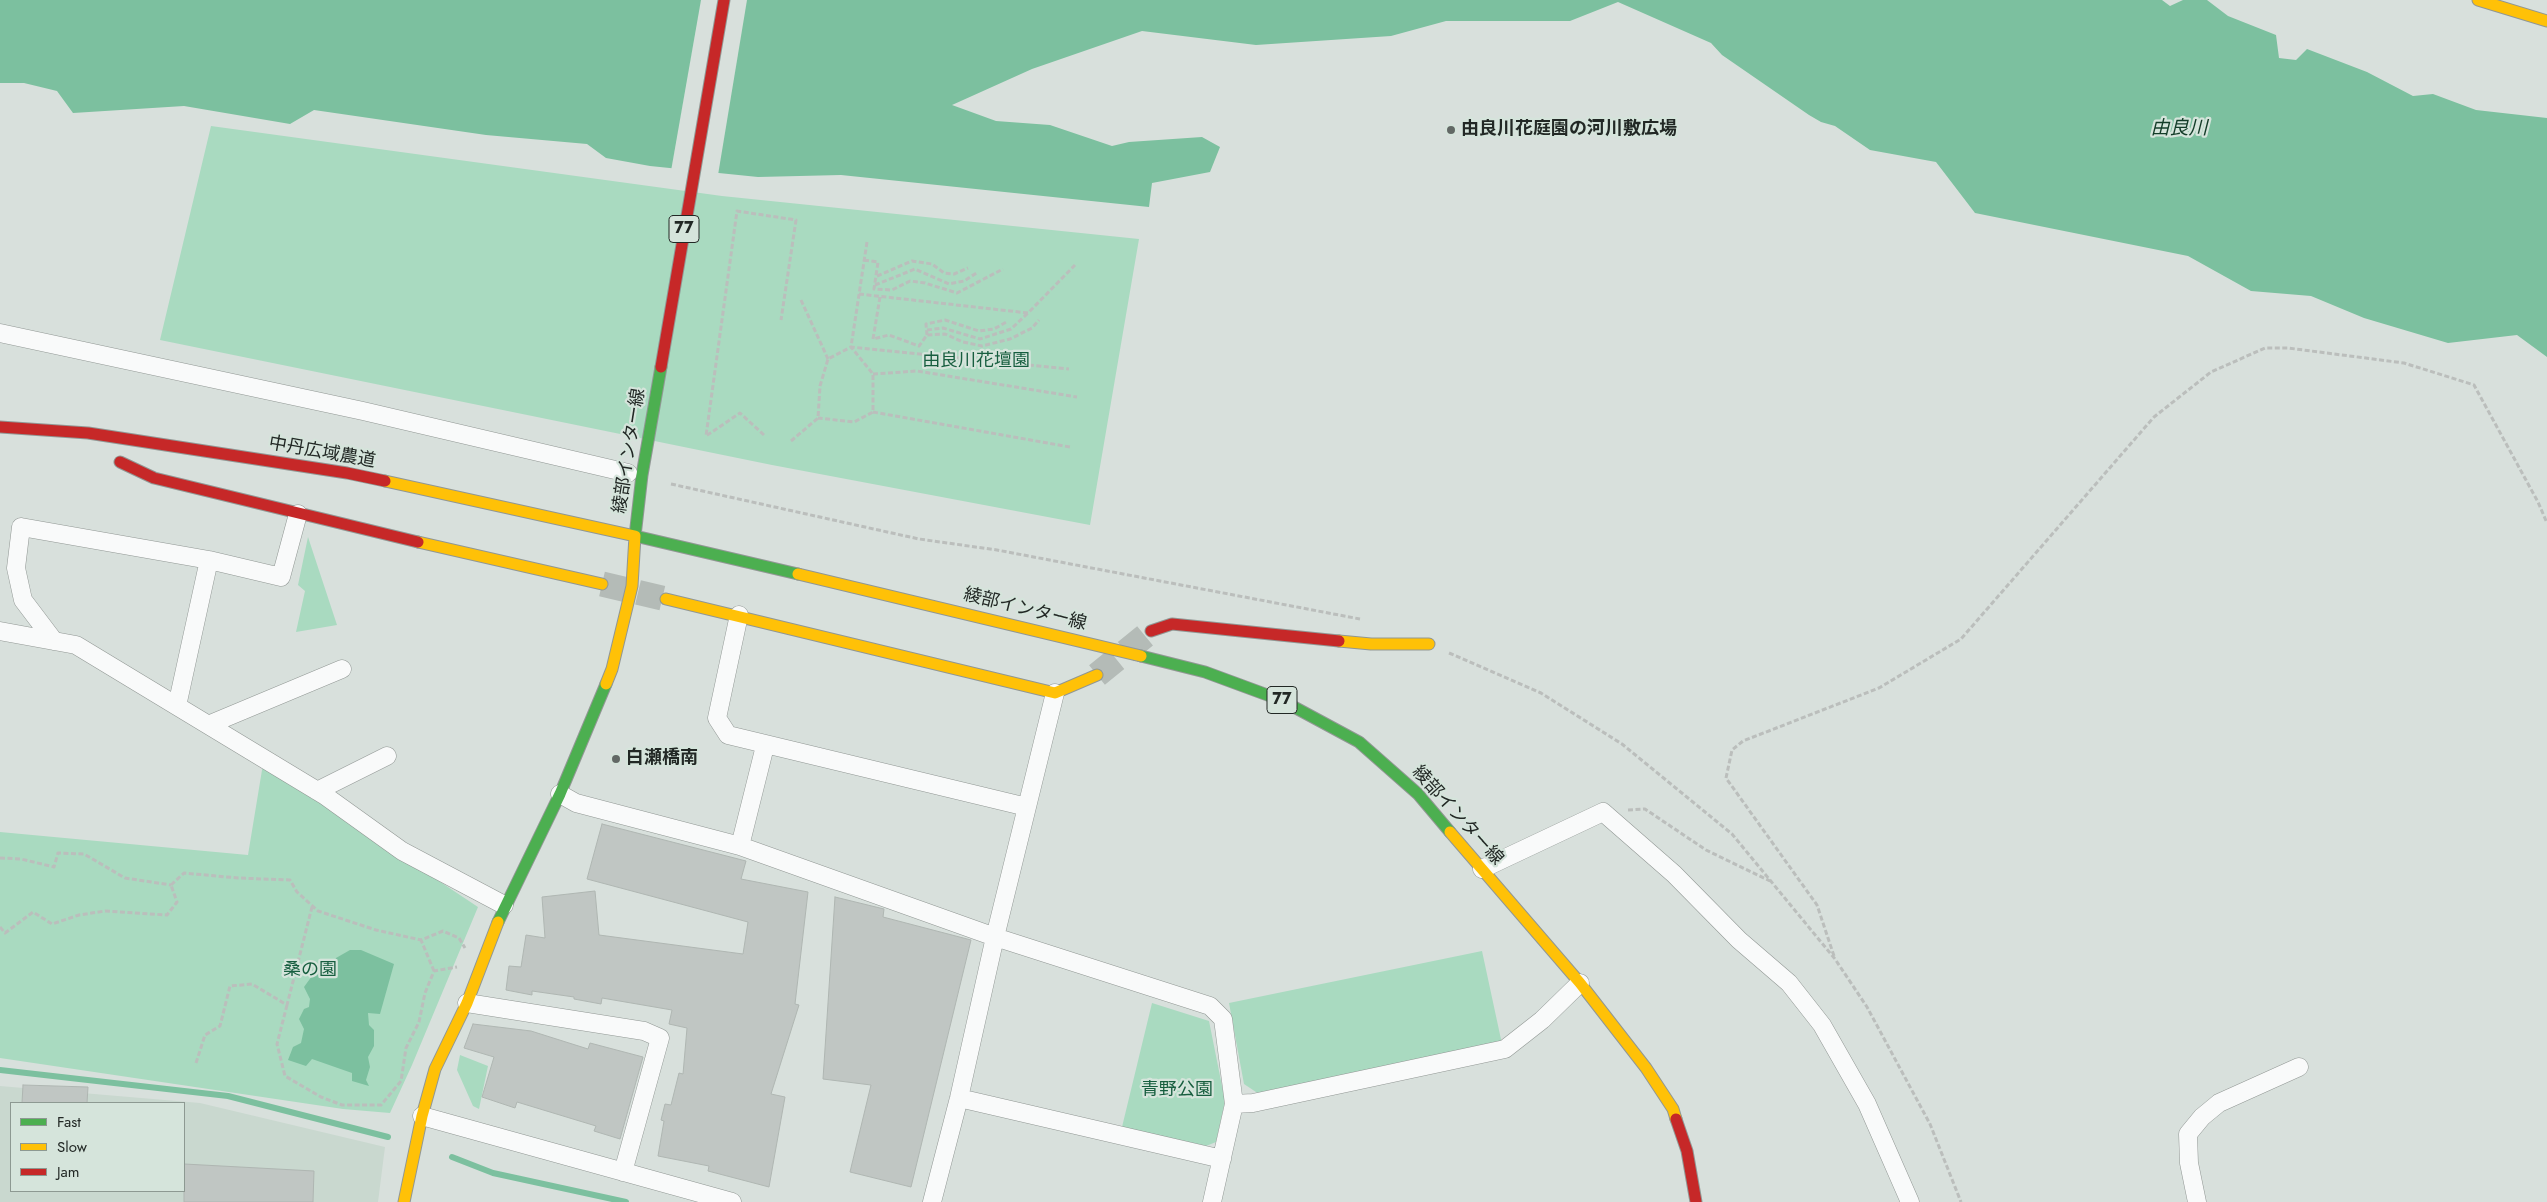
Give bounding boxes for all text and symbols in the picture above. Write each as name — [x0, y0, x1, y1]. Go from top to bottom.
water label: 由良川 — [2151, 118, 2207, 140]
place label: 由良川花庭園の河川敷広場 — [1461, 119, 1677, 141]
marker: 由良川花庭園の河川敷広場 — [1445, 124, 1457, 136]
road number: 77 — [669, 215, 699, 242]
park label: 由良川花壇園 — [922, 351, 1030, 373]
street label: 綾部インター線 — [609, 387, 651, 515]
street label: 中丹広域農道 — [267, 433, 377, 473]
street label: 綾部インター線 — [961, 584, 1089, 636]
road number: 77 — [1267, 686, 1297, 714]
place label: 白瀬橋南 — [626, 748, 698, 770]
marker: 白瀬橋南 — [610, 753, 622, 765]
street label: 綾部インター線 — [1407, 762, 1507, 870]
park label: 桑の園 — [283, 960, 337, 982]
park label: 青野公園 — [1141, 1080, 1213, 1102]
legend — [10, 1102, 185, 1192]
text: Fast — [57, 1111, 81, 1133]
text: Slow — [57, 1136, 87, 1158]
text: Jam — [57, 1161, 80, 1183]

